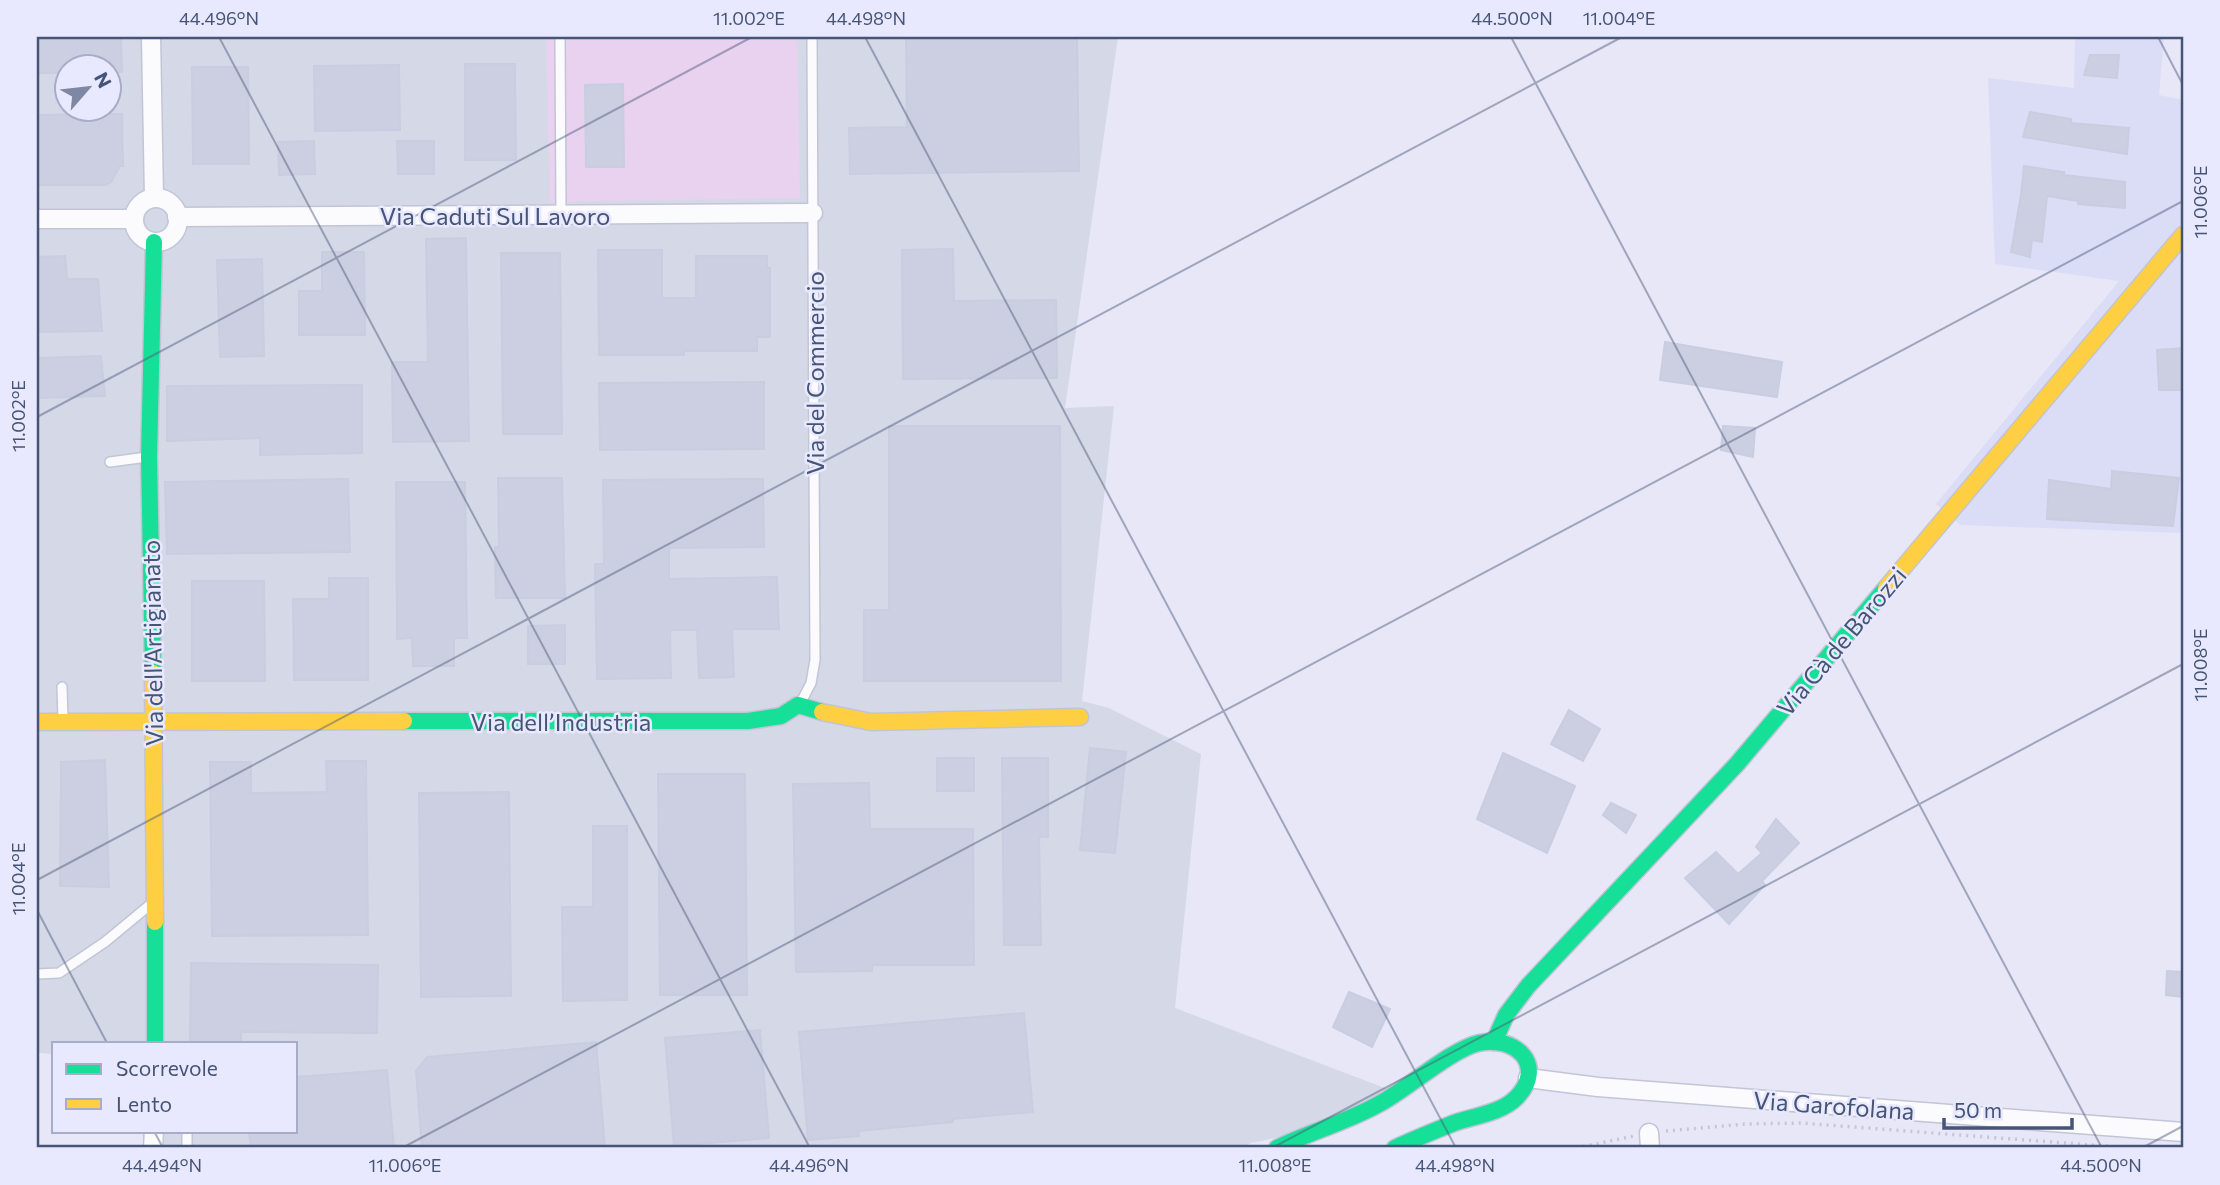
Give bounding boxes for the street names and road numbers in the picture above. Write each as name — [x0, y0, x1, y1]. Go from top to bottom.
street label: Via Caduti Sul Lavoro — [380, 201, 610, 230]
street label: Via del Commercio — [800, 271, 829, 475]
street label: Via dell'Artigianato — [136, 540, 168, 746]
street label: Via Cà de Barozzi — [1770, 560, 1912, 722]
street label: Via dell’Industria — [471, 707, 651, 736]
street label: Via Garofolana — [1752, 1085, 1916, 1125]

